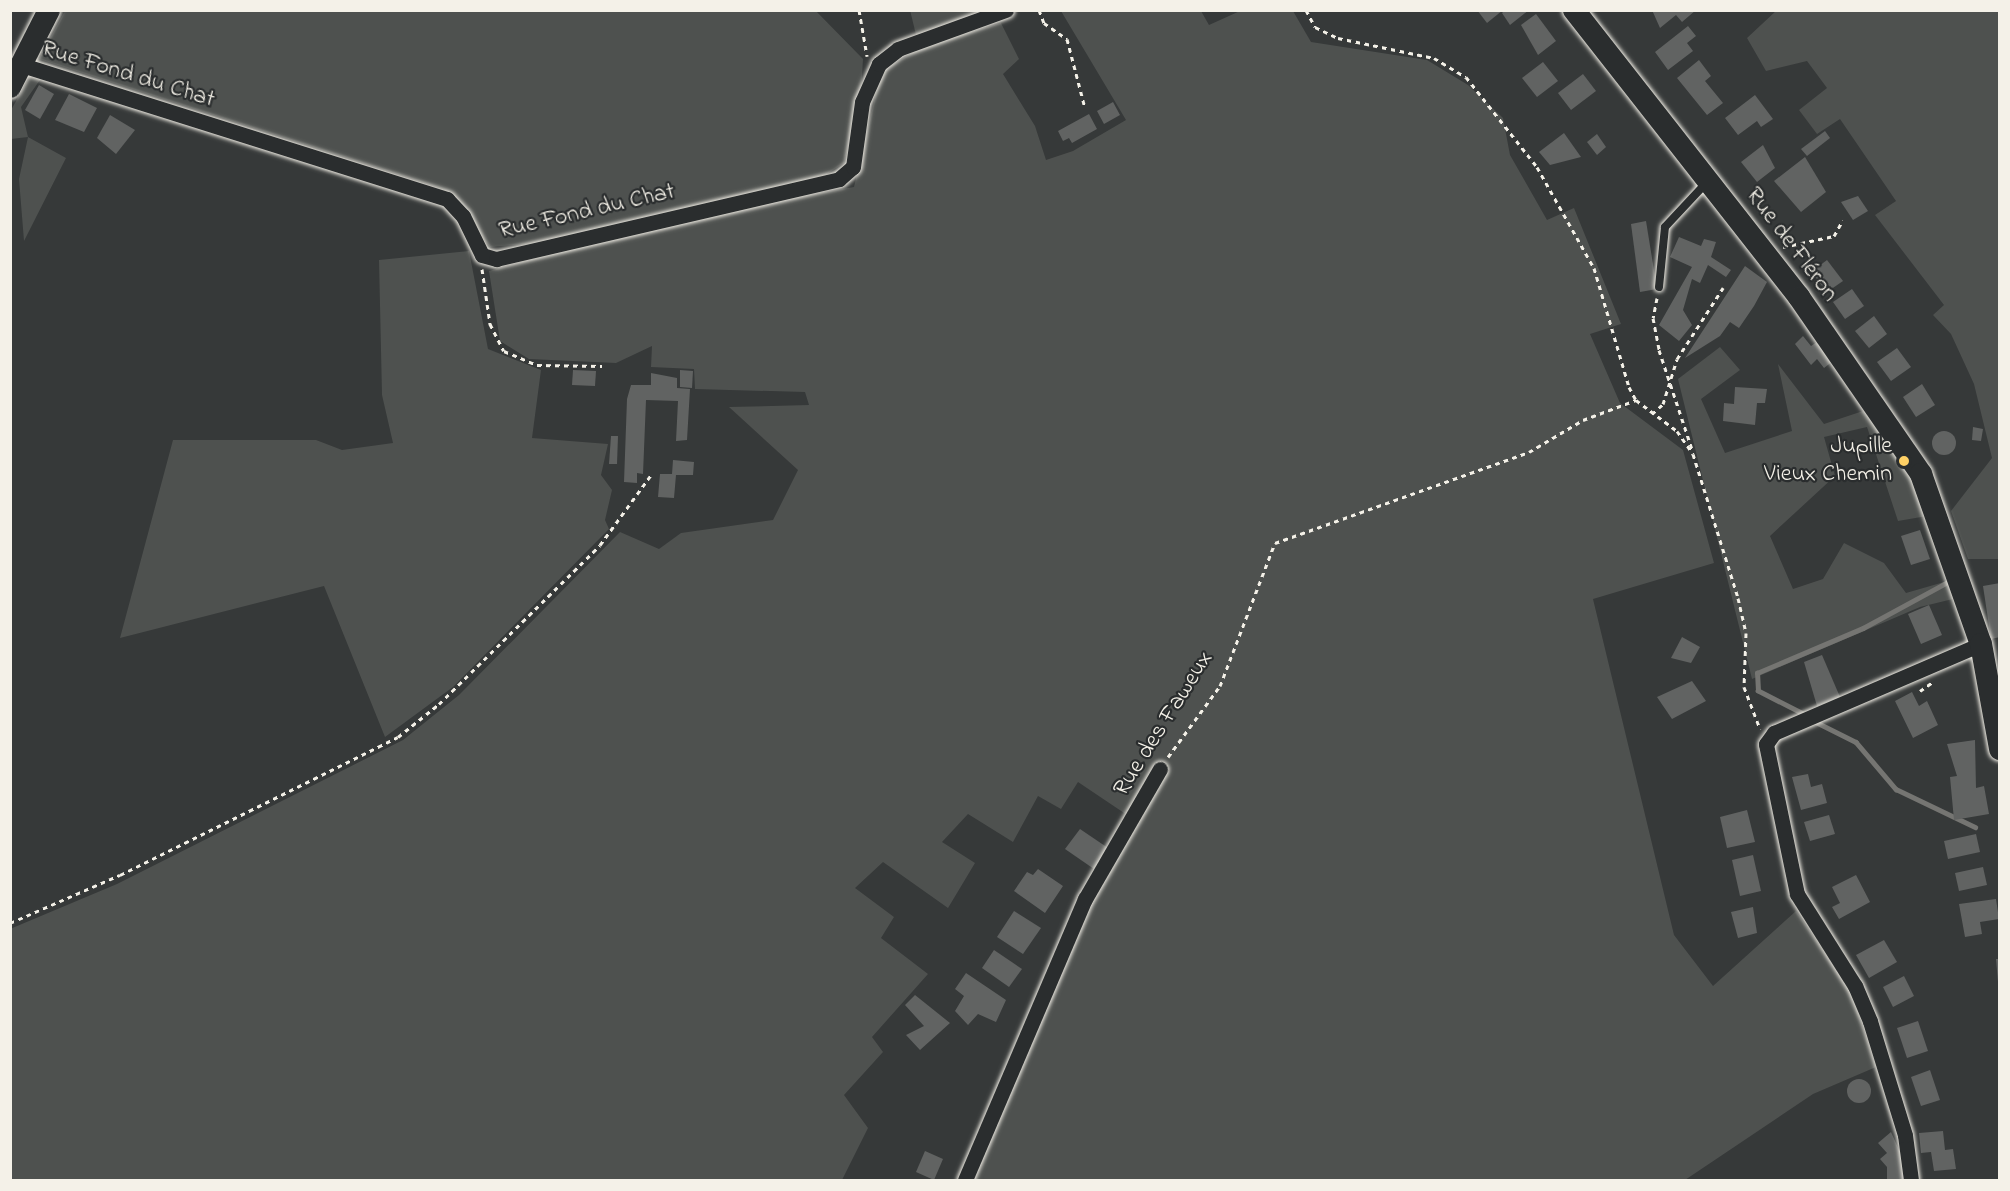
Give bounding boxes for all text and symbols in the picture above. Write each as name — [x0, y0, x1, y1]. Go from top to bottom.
street label: Rue Fond du Chat — [38, 35, 218, 115]
street label: Rue Fond du Chat — [496, 178, 678, 246]
street label: Rue de Fléron — [1739, 182, 1843, 308]
place label: Jupille Vieux Chemin — [1764, 433, 1892, 489]
marker: Jupille Vieux Chemin — [1897, 454, 1911, 468]
street label: Rue des Faweux — [1108, 646, 1220, 802]

